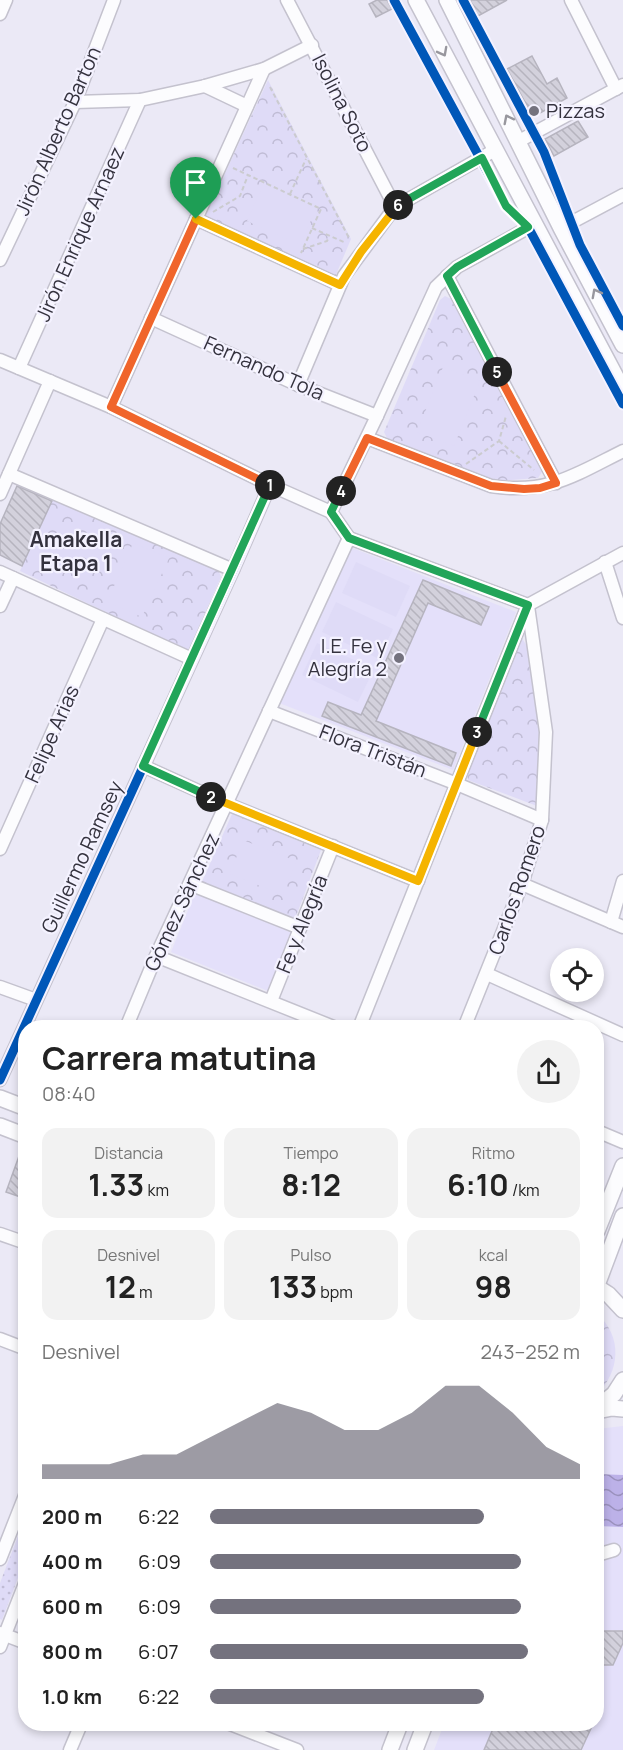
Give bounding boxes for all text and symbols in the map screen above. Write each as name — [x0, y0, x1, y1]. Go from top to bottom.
street label: Jirón Alberto Barton — [8, 42, 107, 219]
one-way arrow — [436, 45, 447, 56]
street label: Isolina Soto — [306, 49, 379, 157]
place label: Pizzas — [546, 97, 605, 124]
marker: Pizzas — [527, 104, 541, 118]
one-way arrow — [504, 115, 515, 126]
street label: Jirón Enrique Arnaez — [29, 142, 130, 325]
pin — [170, 157, 221, 219]
icon: arrive — [179, 166, 212, 199]
pin: 6 — [383, 190, 413, 220]
text: 6 — [393, 194, 403, 216]
one-way arrow — [592, 289, 603, 300]
street label: Fernando Tola — [200, 329, 329, 406]
pin: 5 — [482, 357, 512, 387]
text: 5 — [492, 361, 502, 383]
pin: 1 — [255, 470, 285, 500]
text: 1 — [266, 474, 274, 496]
pin: 4 — [326, 476, 356, 506]
text: 4 — [336, 480, 346, 502]
district label: Amakella Etapa 1 — [30, 525, 122, 577]
place label: I.E. Fe y Alegría 2 — [308, 632, 387, 682]
marker: I.E. Fe y Alegría 2 — [392, 651, 406, 665]
street label: Felipe Arias — [18, 681, 85, 787]
pin: 3 — [462, 717, 492, 747]
street label: Flora Tristán — [316, 718, 431, 783]
text: 3 — [472, 721, 482, 743]
street label: Guillermo Ramsey — [34, 776, 129, 937]
pin: 2 — [196, 782, 226, 812]
text: 2 — [206, 786, 216, 808]
street label: Carlos Romero — [482, 821, 551, 958]
street label: Gómez Sánchez — [138, 828, 225, 975]
street label: Fe y Alegría — [270, 871, 334, 977]
map controls — [550, 948, 604, 1002]
button: locate — [550, 948, 604, 1002]
text: Carrera matutina — [42, 1035, 316, 1080]
button: share — [517, 1040, 580, 1103]
text: 08:40 — [42, 1080, 96, 1107]
text: Distancia — [94, 1142, 163, 1164]
text: Tiempo — [284, 1142, 338, 1164]
text: Ritmo — [472, 1142, 515, 1164]
text: 1.33 — [88, 1164, 144, 1205]
text: 8:12 — [281, 1164, 341, 1205]
text: 6:10 — [447, 1164, 509, 1205]
text: km — [144, 1179, 169, 1201]
text: /km — [509, 1179, 540, 1201]
text: Desnivel — [97, 1244, 160, 1266]
text: Pulso — [291, 1244, 331, 1266]
text: kcal — [479, 1244, 508, 1266]
text: 12 — [105, 1266, 136, 1307]
text: 133 — [269, 1266, 317, 1307]
text: 98 — [475, 1266, 512, 1307]
text: m — [136, 1281, 153, 1303]
text: bpm — [317, 1281, 353, 1303]
text: Desnivel — [42, 1338, 120, 1365]
text: 243–252 m — [481, 1338, 580, 1365]
text: 200 m — [42, 1503, 102, 1530]
text: 6:22 — [138, 1503, 179, 1530]
text: 400 m — [42, 1548, 102, 1575]
text: 6:09 — [138, 1548, 181, 1575]
text: 600 m — [42, 1593, 103, 1620]
text: 6:09 — [138, 1593, 181, 1620]
text: 800 m — [42, 1638, 103, 1665]
text: 6:07 — [138, 1638, 179, 1665]
text: 1.0 km — [42, 1683, 102, 1710]
text: 6:22 — [138, 1683, 179, 1710]

